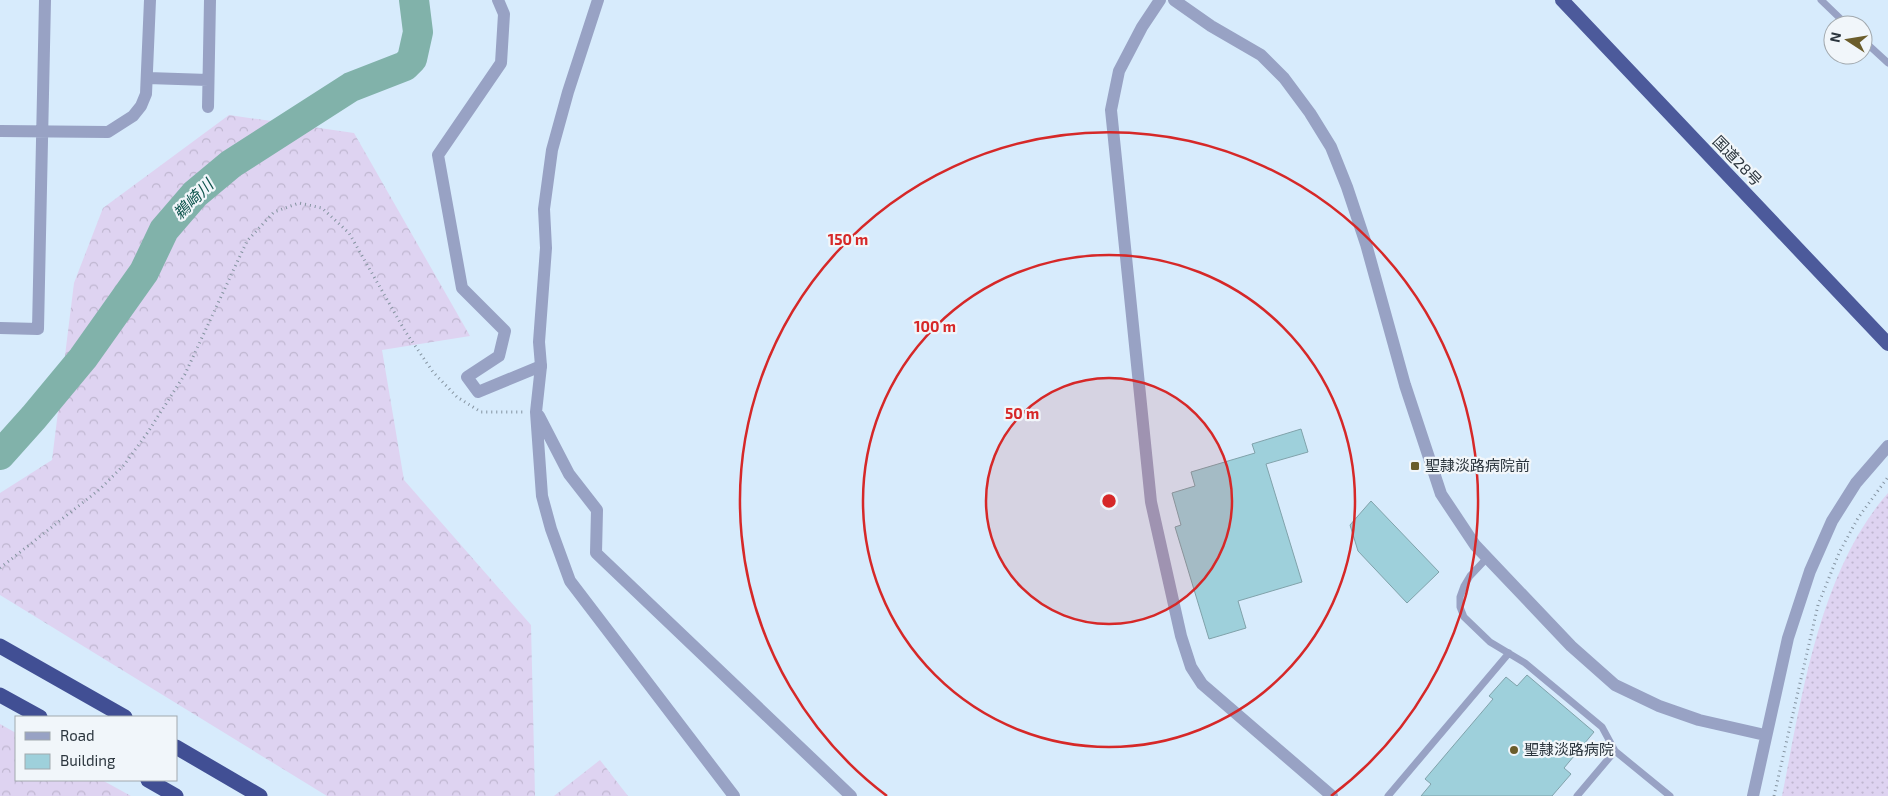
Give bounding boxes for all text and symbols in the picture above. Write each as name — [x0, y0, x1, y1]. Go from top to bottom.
north arrow — [1823, 15, 1873, 65]
text: N — [1825, 30, 1844, 44]
street label: 国道28号 — [1710, 132, 1766, 189]
water label: 鵜崎川 — [169, 174, 218, 222]
text: 150 m — [828, 230, 868, 248]
text: 100 m — [914, 317, 956, 335]
text: 50 m — [1005, 404, 1039, 422]
place label: 聖隷淡路病院前 — [1425, 456, 1530, 474]
marker: 聖隷淡路病院前 — [1409, 460, 1421, 472]
centre of rings — [1100, 492, 1118, 510]
legend — [15, 716, 178, 781]
text: Road — [60, 726, 95, 744]
place label: 聖隷淡路病院 — [1524, 740, 1614, 758]
marker: 聖隷淡路病院 — [1508, 744, 1520, 756]
text: Building — [60, 751, 116, 769]

